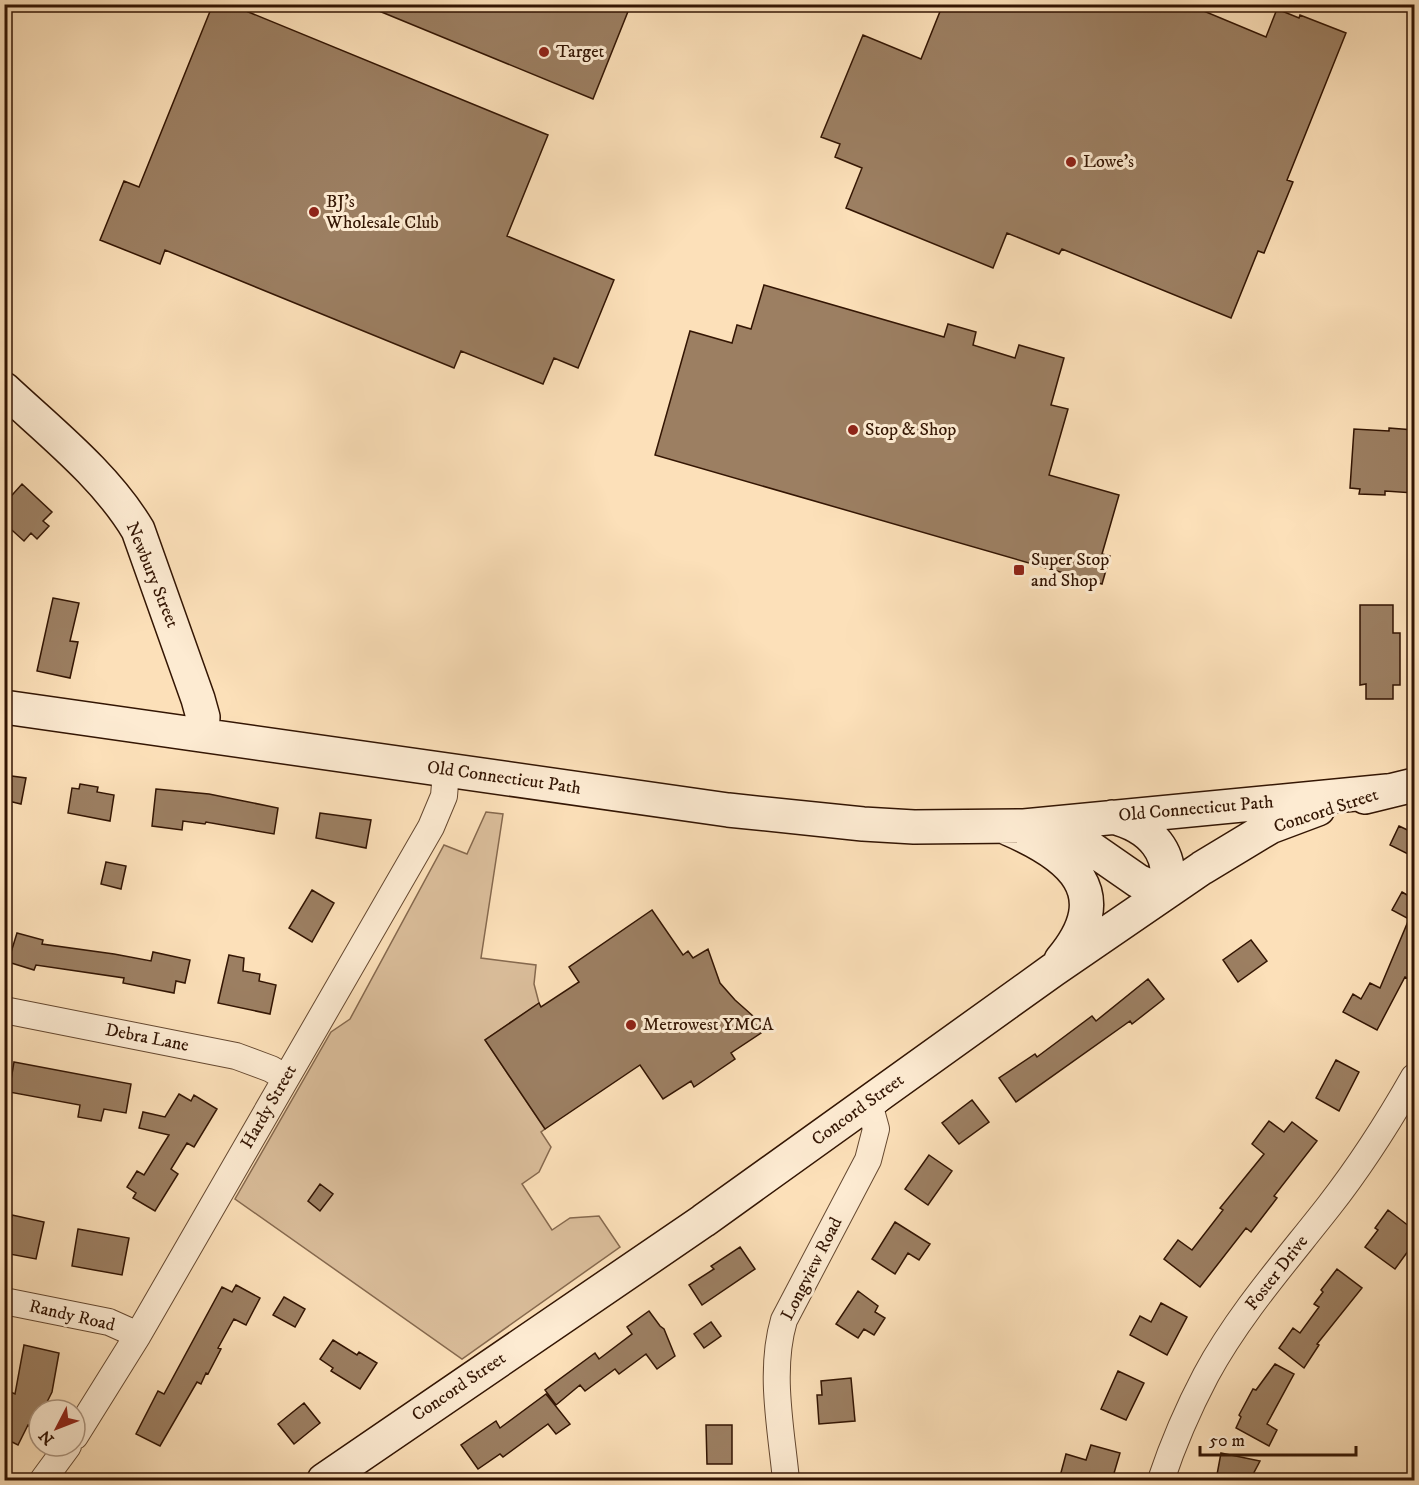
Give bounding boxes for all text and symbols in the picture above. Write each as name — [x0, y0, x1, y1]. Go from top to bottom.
place label: Target — [556, 41, 605, 63]
marker: Target — [537, 45, 551, 59]
place label: Lowe's — [1083, 151, 1134, 173]
marker: Lowe's — [1064, 155, 1078, 169]
place label: BJ's Wholesale Club — [325, 191, 439, 234]
marker: BJ's Wholesale Club — [307, 205, 321, 219]
place label: Stop & Shop — [865, 419, 956, 441]
marker: Stop & Shop — [846, 423, 860, 437]
street label: Newbury Street — [121, 519, 183, 631]
place label: Super Stop and Shop — [1031, 549, 1109, 592]
marker: Super Stop and Shop — [1012, 563, 1026, 577]
street label: Old Connecticut Path — [426, 756, 583, 800]
street label: Concord Street — [1271, 784, 1381, 838]
street label: Old Connecticut Path — [1118, 791, 1275, 827]
place label: Metrowest YMCA — [643, 1014, 774, 1036]
marker: Metrowest YMCA — [624, 1018, 638, 1032]
street label: Debra Lane — [103, 1019, 191, 1057]
street label: Hardy Street — [236, 1061, 302, 1153]
street label: Concord Street — [808, 1069, 909, 1151]
street label: Longview Road — [777, 1214, 847, 1324]
street label: Foster Drive — [1241, 1231, 1313, 1315]
street label: Randy Road — [27, 1295, 117, 1337]
street label: Concord Street — [408, 1347, 510, 1426]
north arrow — [27, 1398, 87, 1458]
scale bar — [1200, 1419, 1356, 1457]
text: N — [35, 1426, 58, 1449]
text: 50 m — [1209, 1430, 1245, 1452]

